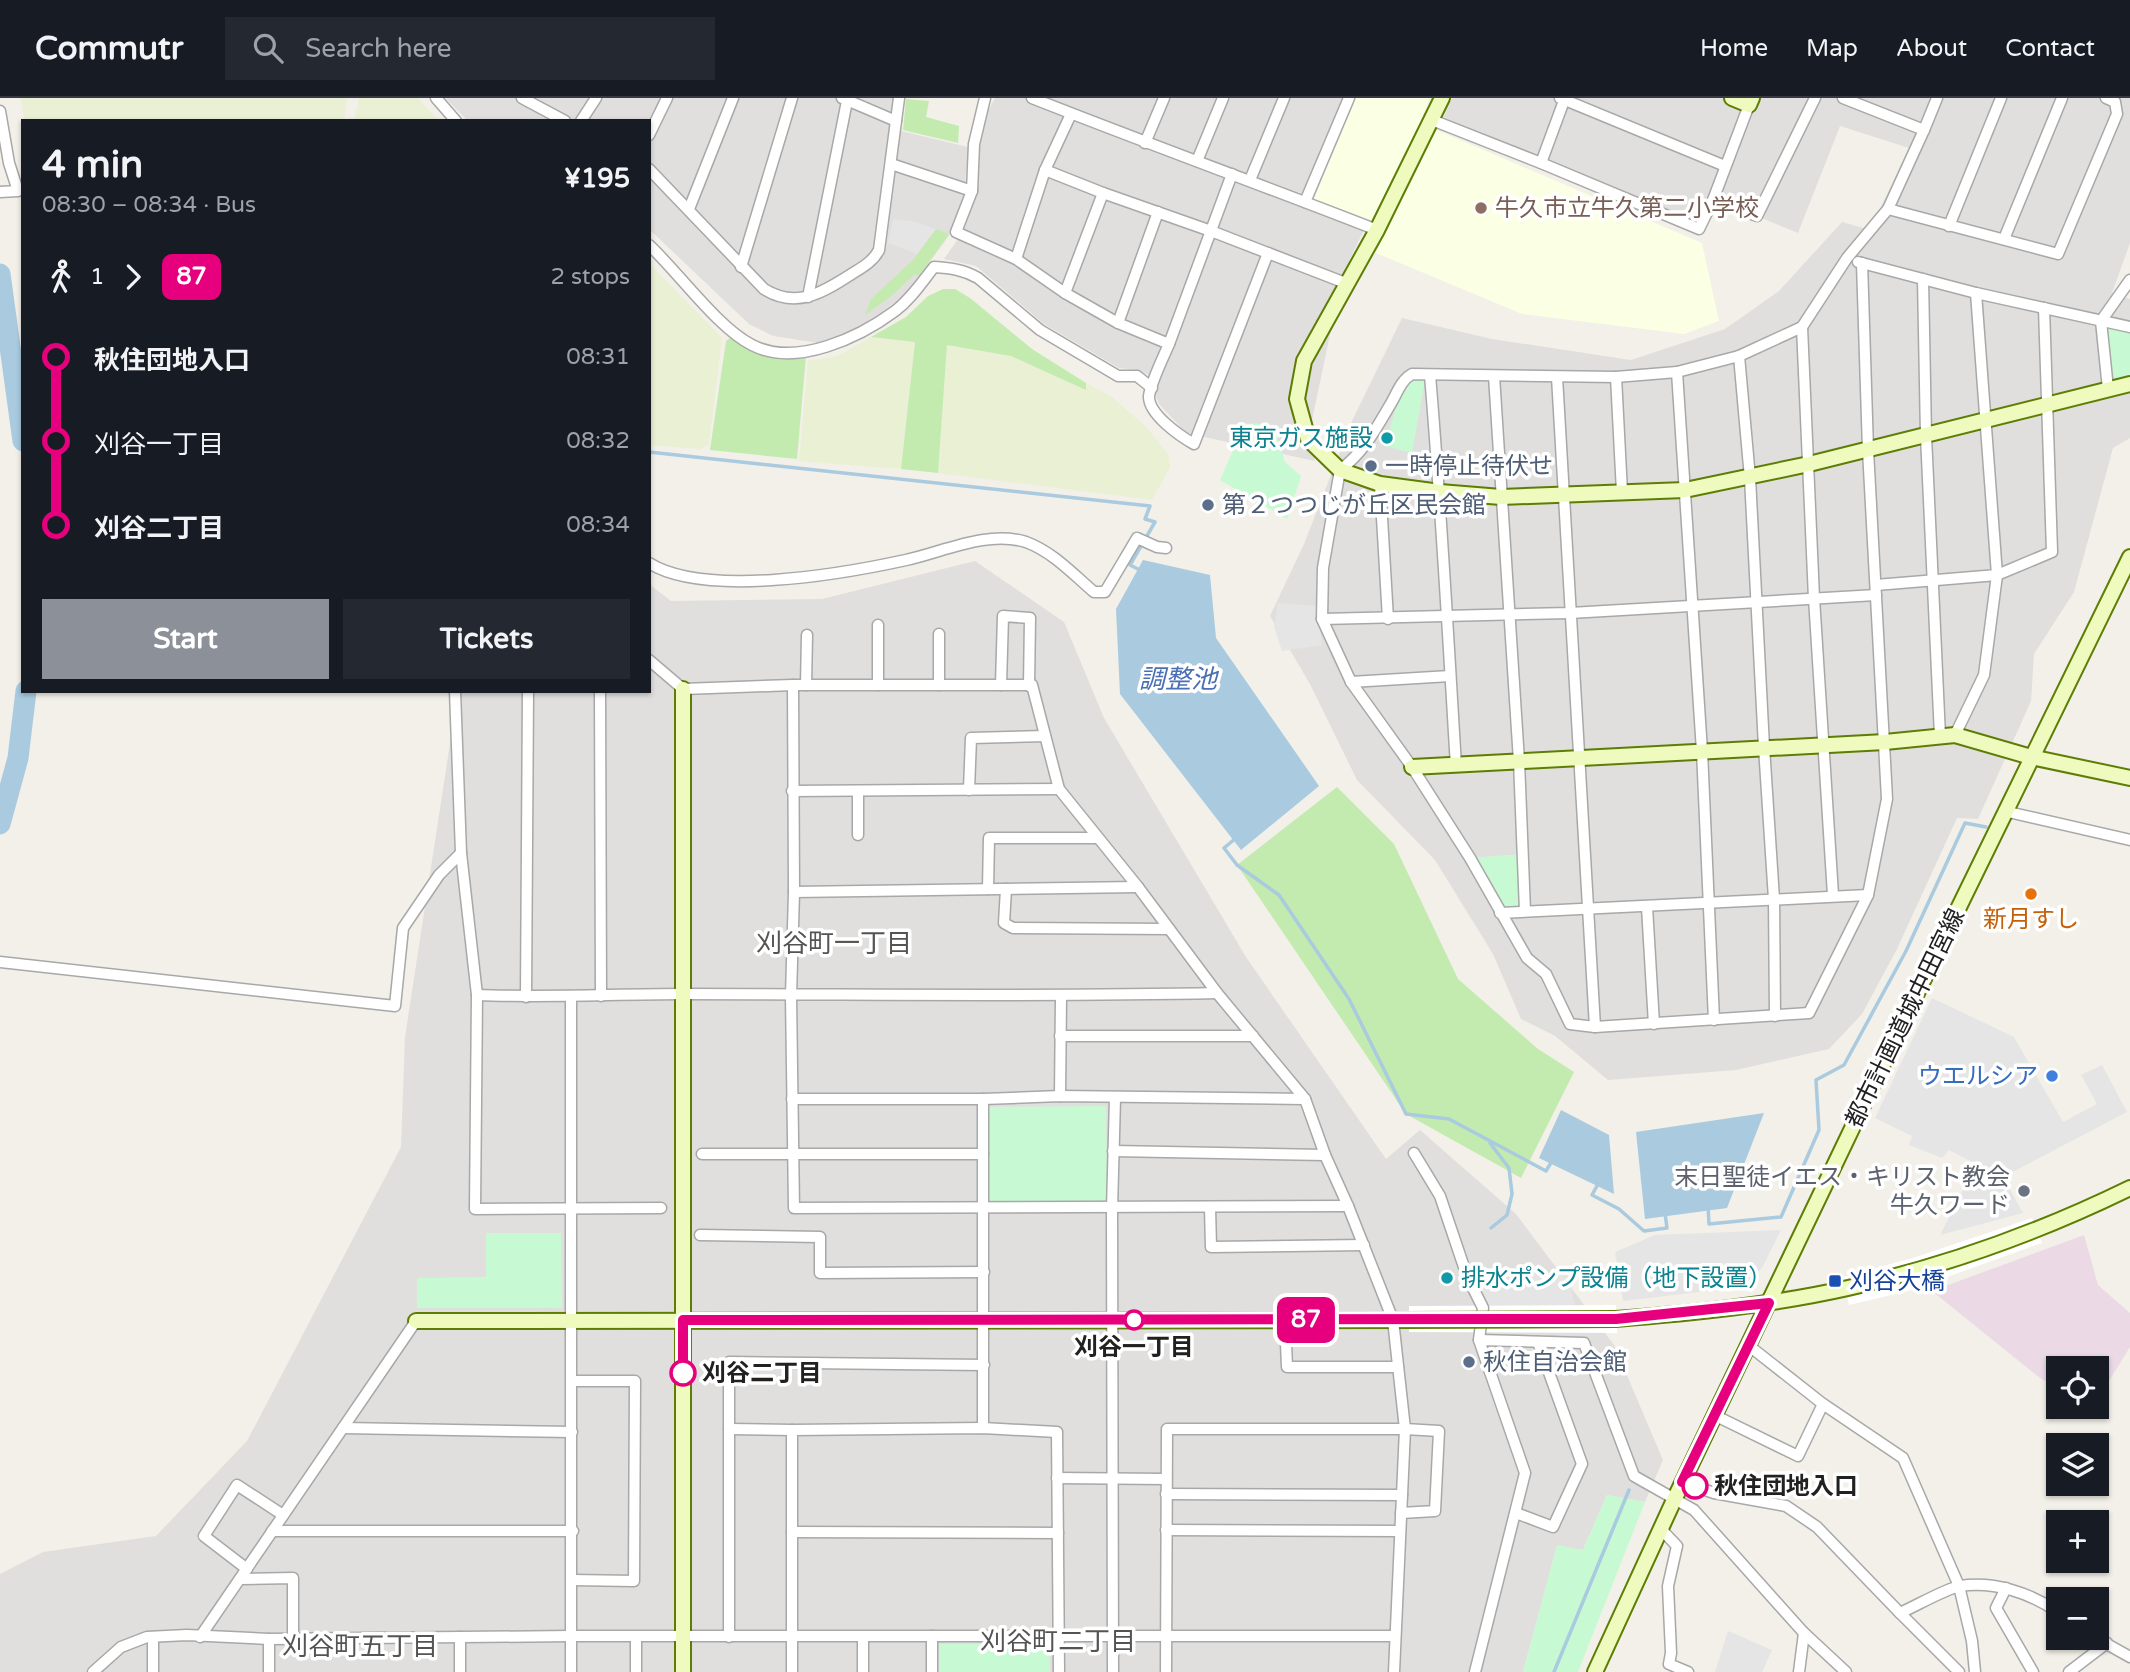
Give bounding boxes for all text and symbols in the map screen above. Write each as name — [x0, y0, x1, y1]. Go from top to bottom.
search box — [225, 17, 715, 80]
text: Commutr — [35, 29, 183, 68]
icon: search — [249, 29, 287, 67]
text: Search here — [305, 33, 451, 64]
text: Home — [1700, 34, 1768, 63]
text: Map — [1806, 34, 1858, 63]
text: About — [1896, 34, 1967, 63]
text: Contact — [2005, 34, 2095, 63]
text: 4 min — [42, 142, 143, 188]
text: ¥195 — [564, 163, 630, 194]
text: 08:30 – 08:34 · Bus — [42, 191, 256, 219]
place label: 牛久市立牛久第二小学校 — [1495, 194, 1759, 223]
marker: 牛久市立牛久第二小学校 — [1473, 200, 1489, 216]
icon: walk — [42, 258, 80, 296]
icon: forward — [114, 258, 152, 296]
text: 87 — [176, 262, 207, 291]
text: 1 — [90, 263, 104, 291]
text: 2 stops — [550, 263, 630, 291]
text: 08:31 — [566, 343, 630, 371]
text: 秋住団地入口 — [94, 345, 250, 376]
place label: 東京ガス施設 — [1229, 424, 1373, 453]
text: 08:32 — [566, 427, 630, 455]
text: 刈谷一丁目 — [94, 429, 224, 460]
marker: 東京ガス施設 — [1379, 430, 1395, 446]
place label: 一時停止待伏せ — [1385, 452, 1553, 481]
marker: 一時停止待伏せ — [1363, 458, 1379, 474]
place label: 第２つつじが丘区民会館 — [1222, 491, 1486, 520]
marker: 第２つつじが丘区民会館 — [1200, 497, 1216, 513]
text: 08:34 — [566, 511, 630, 539]
text: 刈谷二丁目 — [94, 513, 224, 544]
button: Start — [42, 599, 329, 679]
button: Tickets — [343, 599, 630, 679]
water label: 調整池 — [1139, 664, 1220, 695]
marker: 新月すし — [2023, 886, 2039, 902]
street label: 都市計画道城中田宮線 — [1840, 904, 1971, 1132]
place label: 新月すし — [1983, 905, 2079, 934]
district label: 刈谷町一丁目 — [756, 928, 912, 959]
place label: ウエルシア — [1918, 1062, 2038, 1091]
marker: ウエルシア — [2044, 1068, 2060, 1084]
place label: 末日聖徒イエス・キリスト教会 牛久ワード — [1674, 1163, 2010, 1220]
marker: 末日聖徒イエス・キリスト教会 牛久ワード — [2016, 1183, 2032, 1199]
place label: 排水ポンプ設備（地下設置） — [1461, 1264, 1772, 1293]
place label: 刈谷大橋 — [1849, 1267, 1945, 1296]
marker: 排水ポンプ設備（地下設置） — [1439, 1270, 1455, 1286]
marker: 刈谷大橋 — [1827, 1273, 1843, 1289]
line badge: 87 — [1274, 1297, 1338, 1343]
text: 87 — [1291, 1305, 1321, 1334]
marker: 刈谷一丁目 — [1124, 1310, 1144, 1330]
place label: 刈谷一丁目 — [1074, 1333, 1194, 1362]
place label: 秋住自治会館 — [1483, 1348, 1627, 1377]
marker: 秋住自治会館 — [1461, 1354, 1477, 1370]
map controls — [2046, 1356, 2109, 1650]
button: locate — [2046, 1356, 2109, 1419]
place label: 刈谷二丁目 — [702, 1359, 822, 1388]
marker: 刈谷二丁目 — [670, 1360, 696, 1386]
button: layers — [2046, 1433, 2109, 1496]
place label: 秋住団地入口 — [1714, 1472, 1858, 1501]
marker: 秋住団地入口 — [1682, 1473, 1708, 1499]
button: + — [2046, 1510, 2109, 1573]
button: − — [2046, 1587, 2109, 1650]
district label: 刈谷町二丁目 — [980, 1626, 1136, 1657]
district label: 刈谷町五丁目 — [282, 1631, 438, 1662]

